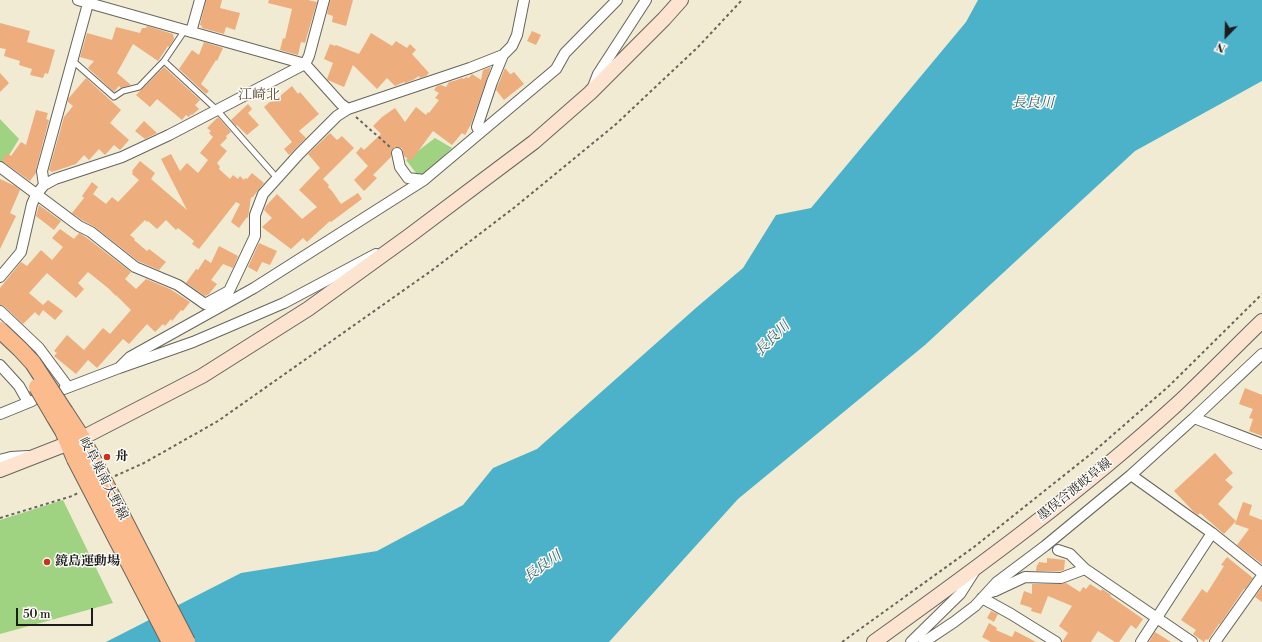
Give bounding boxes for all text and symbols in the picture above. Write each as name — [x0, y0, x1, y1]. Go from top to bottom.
north arrow — [1206, 16, 1246, 56]
text: N — [1215, 39, 1228, 55]
district label: 江崎北 — [238, 88, 280, 104]
water label: 長良川 — [1012, 96, 1054, 112]
water label: 長良川 — [752, 318, 794, 360]
street label: 岐阜巣南大野線 — [75, 435, 131, 523]
place label: 舟 — [115, 449, 128, 465]
marker: 舟 — [102, 452, 112, 462]
street label: 墨俣合渡岐阜線 — [1035, 455, 1115, 525]
water label: 長良川 — [521, 548, 565, 586]
place label: 鏡島運動場 — [55, 554, 120, 570]
marker: 鏡島運動場 — [42, 557, 52, 567]
scale bar — [18, 600, 95, 626]
text: 50 m — [23, 607, 51, 622]

